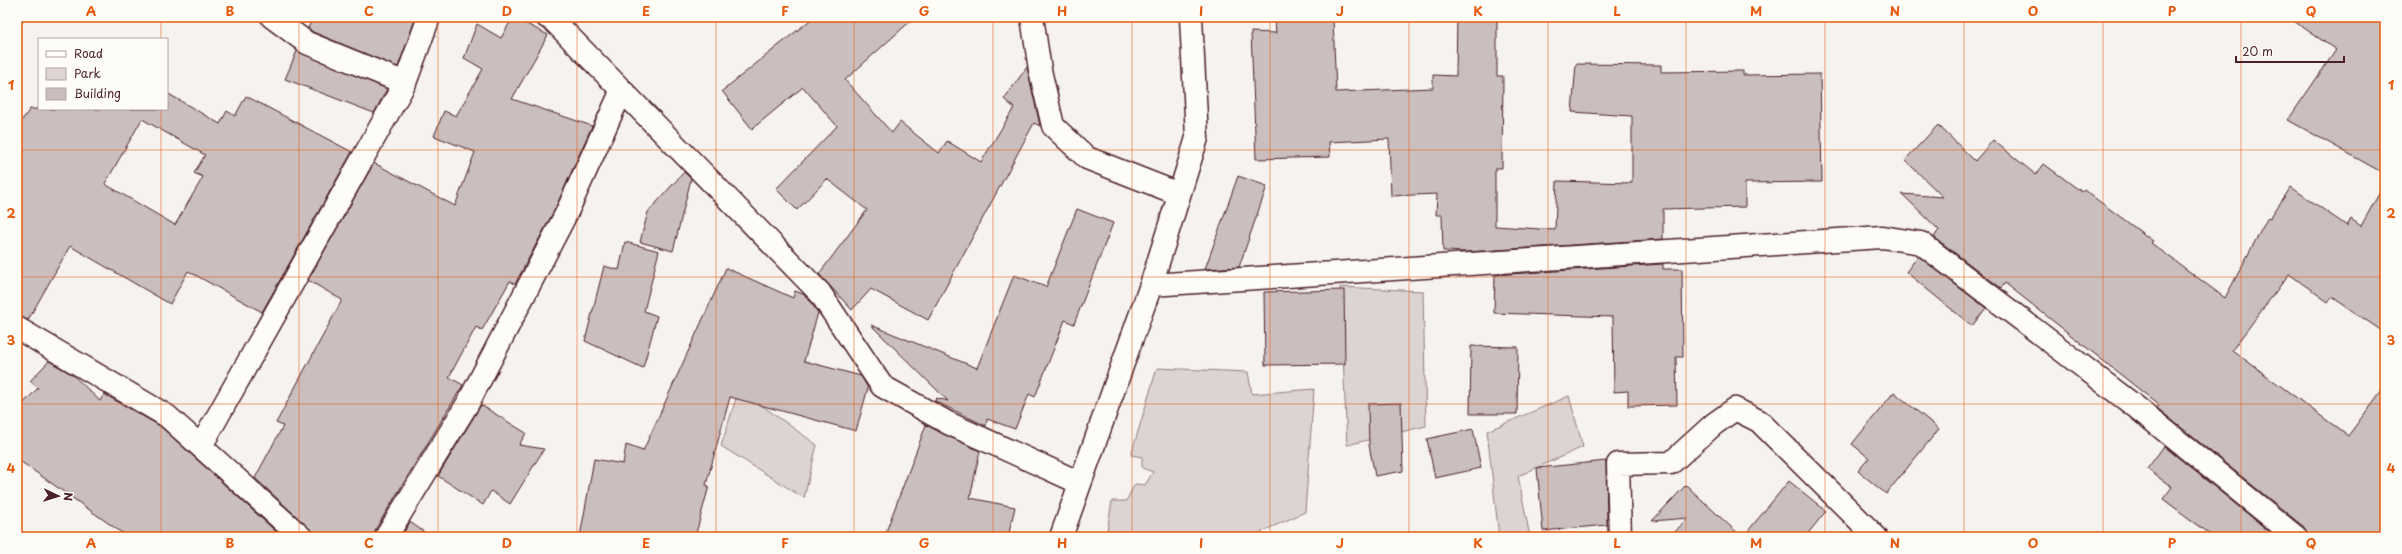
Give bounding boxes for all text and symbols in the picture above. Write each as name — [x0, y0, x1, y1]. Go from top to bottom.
text: A — [86, 1, 96, 20]
text: B — [226, 1, 235, 20]
text: C — [364, 1, 374, 20]
text: D — [502, 1, 512, 20]
text: E — [642, 1, 650, 20]
text: F — [781, 1, 789, 20]
text: G — [919, 1, 929, 20]
text: H — [1057, 1, 1067, 20]
text: I — [1199, 1, 1203, 20]
text: J — [1336, 1, 1344, 20]
text: K — [1473, 1, 1483, 20]
text: L — [1613, 1, 1621, 20]
text: M — [1750, 1, 1762, 20]
text: N — [1890, 1, 1900, 20]
text: O — [2028, 1, 2038, 20]
text: P — [2168, 1, 2177, 20]
text: Q — [2306, 1, 2316, 20]
legend — [38, 38, 168, 110]
scale bar — [2236, 38, 2344, 64]
text: 20 m — [2242, 42, 2273, 60]
text: Road — [74, 44, 103, 62]
text: Park — [74, 64, 101, 82]
text: 1 — [8, 75, 14, 94]
text: 1 — [2388, 75, 2394, 94]
text: Building — [74, 84, 121, 102]
text: 2 — [6, 203, 16, 222]
text: 2 — [2386, 203, 2396, 222]
text: 3 — [7, 330, 16, 349]
text: 3 — [2387, 330, 2396, 349]
text: 4 — [7, 458, 16, 477]
text: 4 — [2387, 458, 2396, 477]
north arrow — [38, 476, 78, 516]
text: N — [60, 492, 77, 502]
text: A — [86, 533, 96, 552]
text: B — [226, 533, 235, 552]
text: C — [364, 533, 374, 552]
text: D — [502, 533, 512, 552]
text: E — [642, 533, 650, 552]
text: F — [781, 533, 789, 552]
text: G — [919, 533, 929, 552]
text: H — [1057, 533, 1067, 552]
text: I — [1199, 533, 1203, 552]
text: J — [1336, 533, 1344, 552]
text: K — [1473, 533, 1483, 552]
text: L — [1613, 533, 1621, 552]
text: M — [1750, 533, 1762, 552]
text: N — [1890, 533, 1900, 552]
text: O — [2028, 533, 2038, 552]
text: P — [2168, 533, 2177, 552]
text: Q — [2306, 533, 2316, 552]

